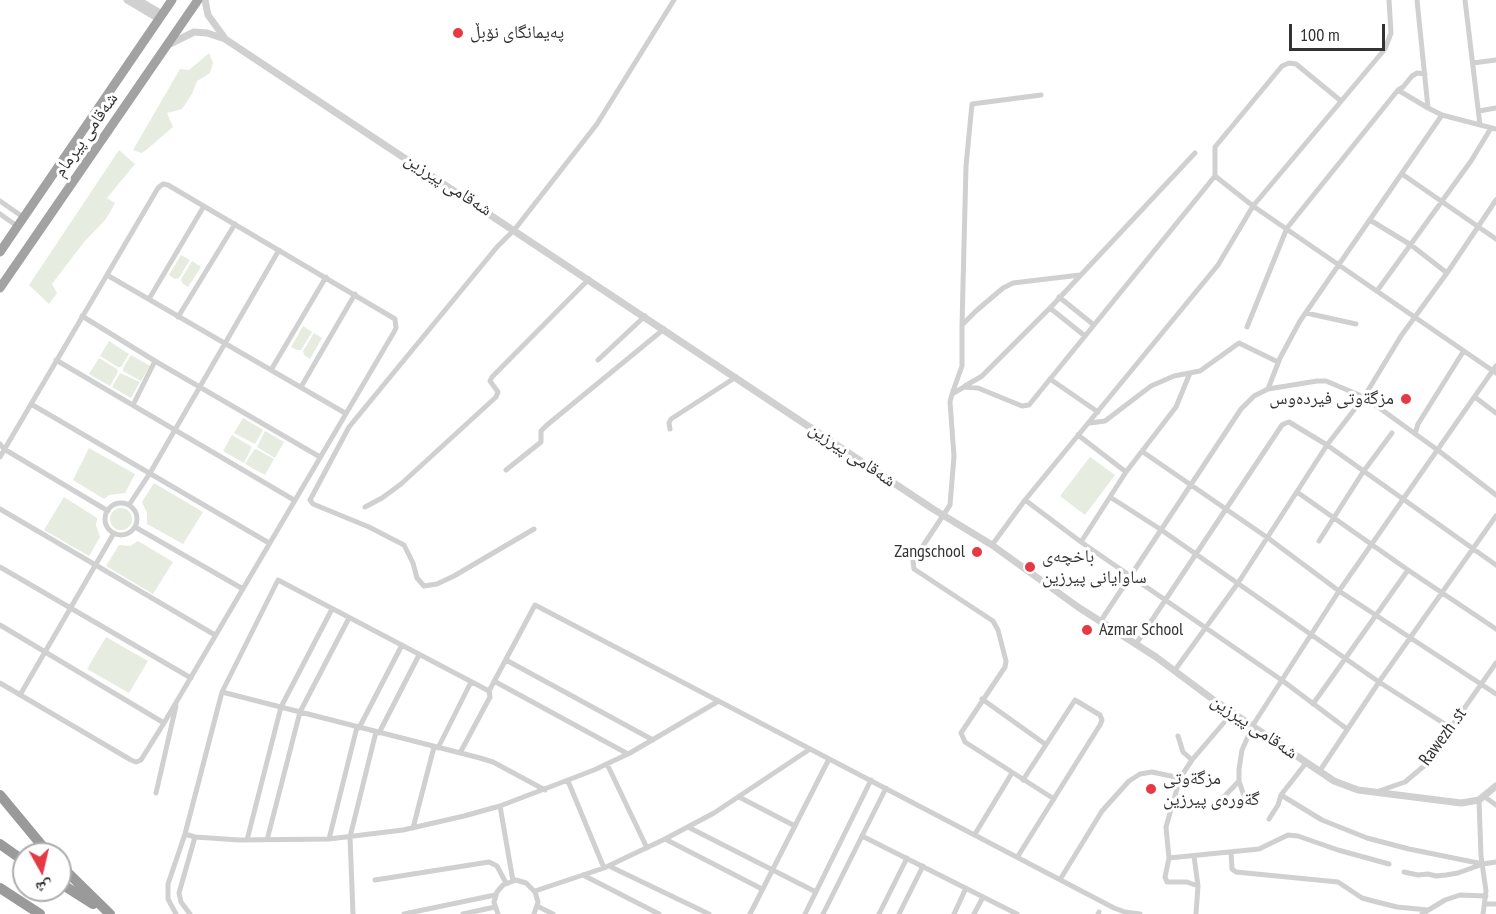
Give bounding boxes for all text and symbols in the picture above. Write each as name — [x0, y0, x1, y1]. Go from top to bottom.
scale bar — [1292, 12, 1388, 50]
place label: پەیمانگای نۆبڵ — [470, 22, 564, 44]
text: 100 m — [1300, 23, 1340, 46]
marker: پەیمانگای نۆبڵ — [451, 26, 465, 40]
street label: شەقامی پیرمام — [49, 89, 123, 181]
street label: شەقامی پیرزین — [400, 149, 496, 221]
place label: مزگةوتی فیردەوس — [1269, 388, 1394, 410]
marker: مزگةوتی فیردەوس — [1399, 392, 1413, 406]
street label: شەقامی پیرزین — [804, 418, 900, 492]
place label: Zangschool — [894, 541, 965, 563]
marker: Zangschool — [970, 545, 984, 559]
place label: باخچەی ساوایانی پیرزین — [1042, 546, 1147, 588]
marker: باخچەی ساوایانی پیرزین — [1023, 560, 1037, 574]
place label: Azmar School — [1099, 619, 1183, 641]
marker: Azmar School — [1080, 623, 1094, 637]
street label: شەقامی پیرزین — [1206, 690, 1302, 764]
street label: Rawezh .st — [1415, 704, 1471, 770]
place label: مزگةوتی گةورەی پیرزین — [1163, 768, 1260, 810]
marker: مزگةوتی گةورەی پیرزین — [1144, 782, 1158, 796]
north arrow — [12, 842, 72, 902]
text: ش — [34, 877, 54, 899]

